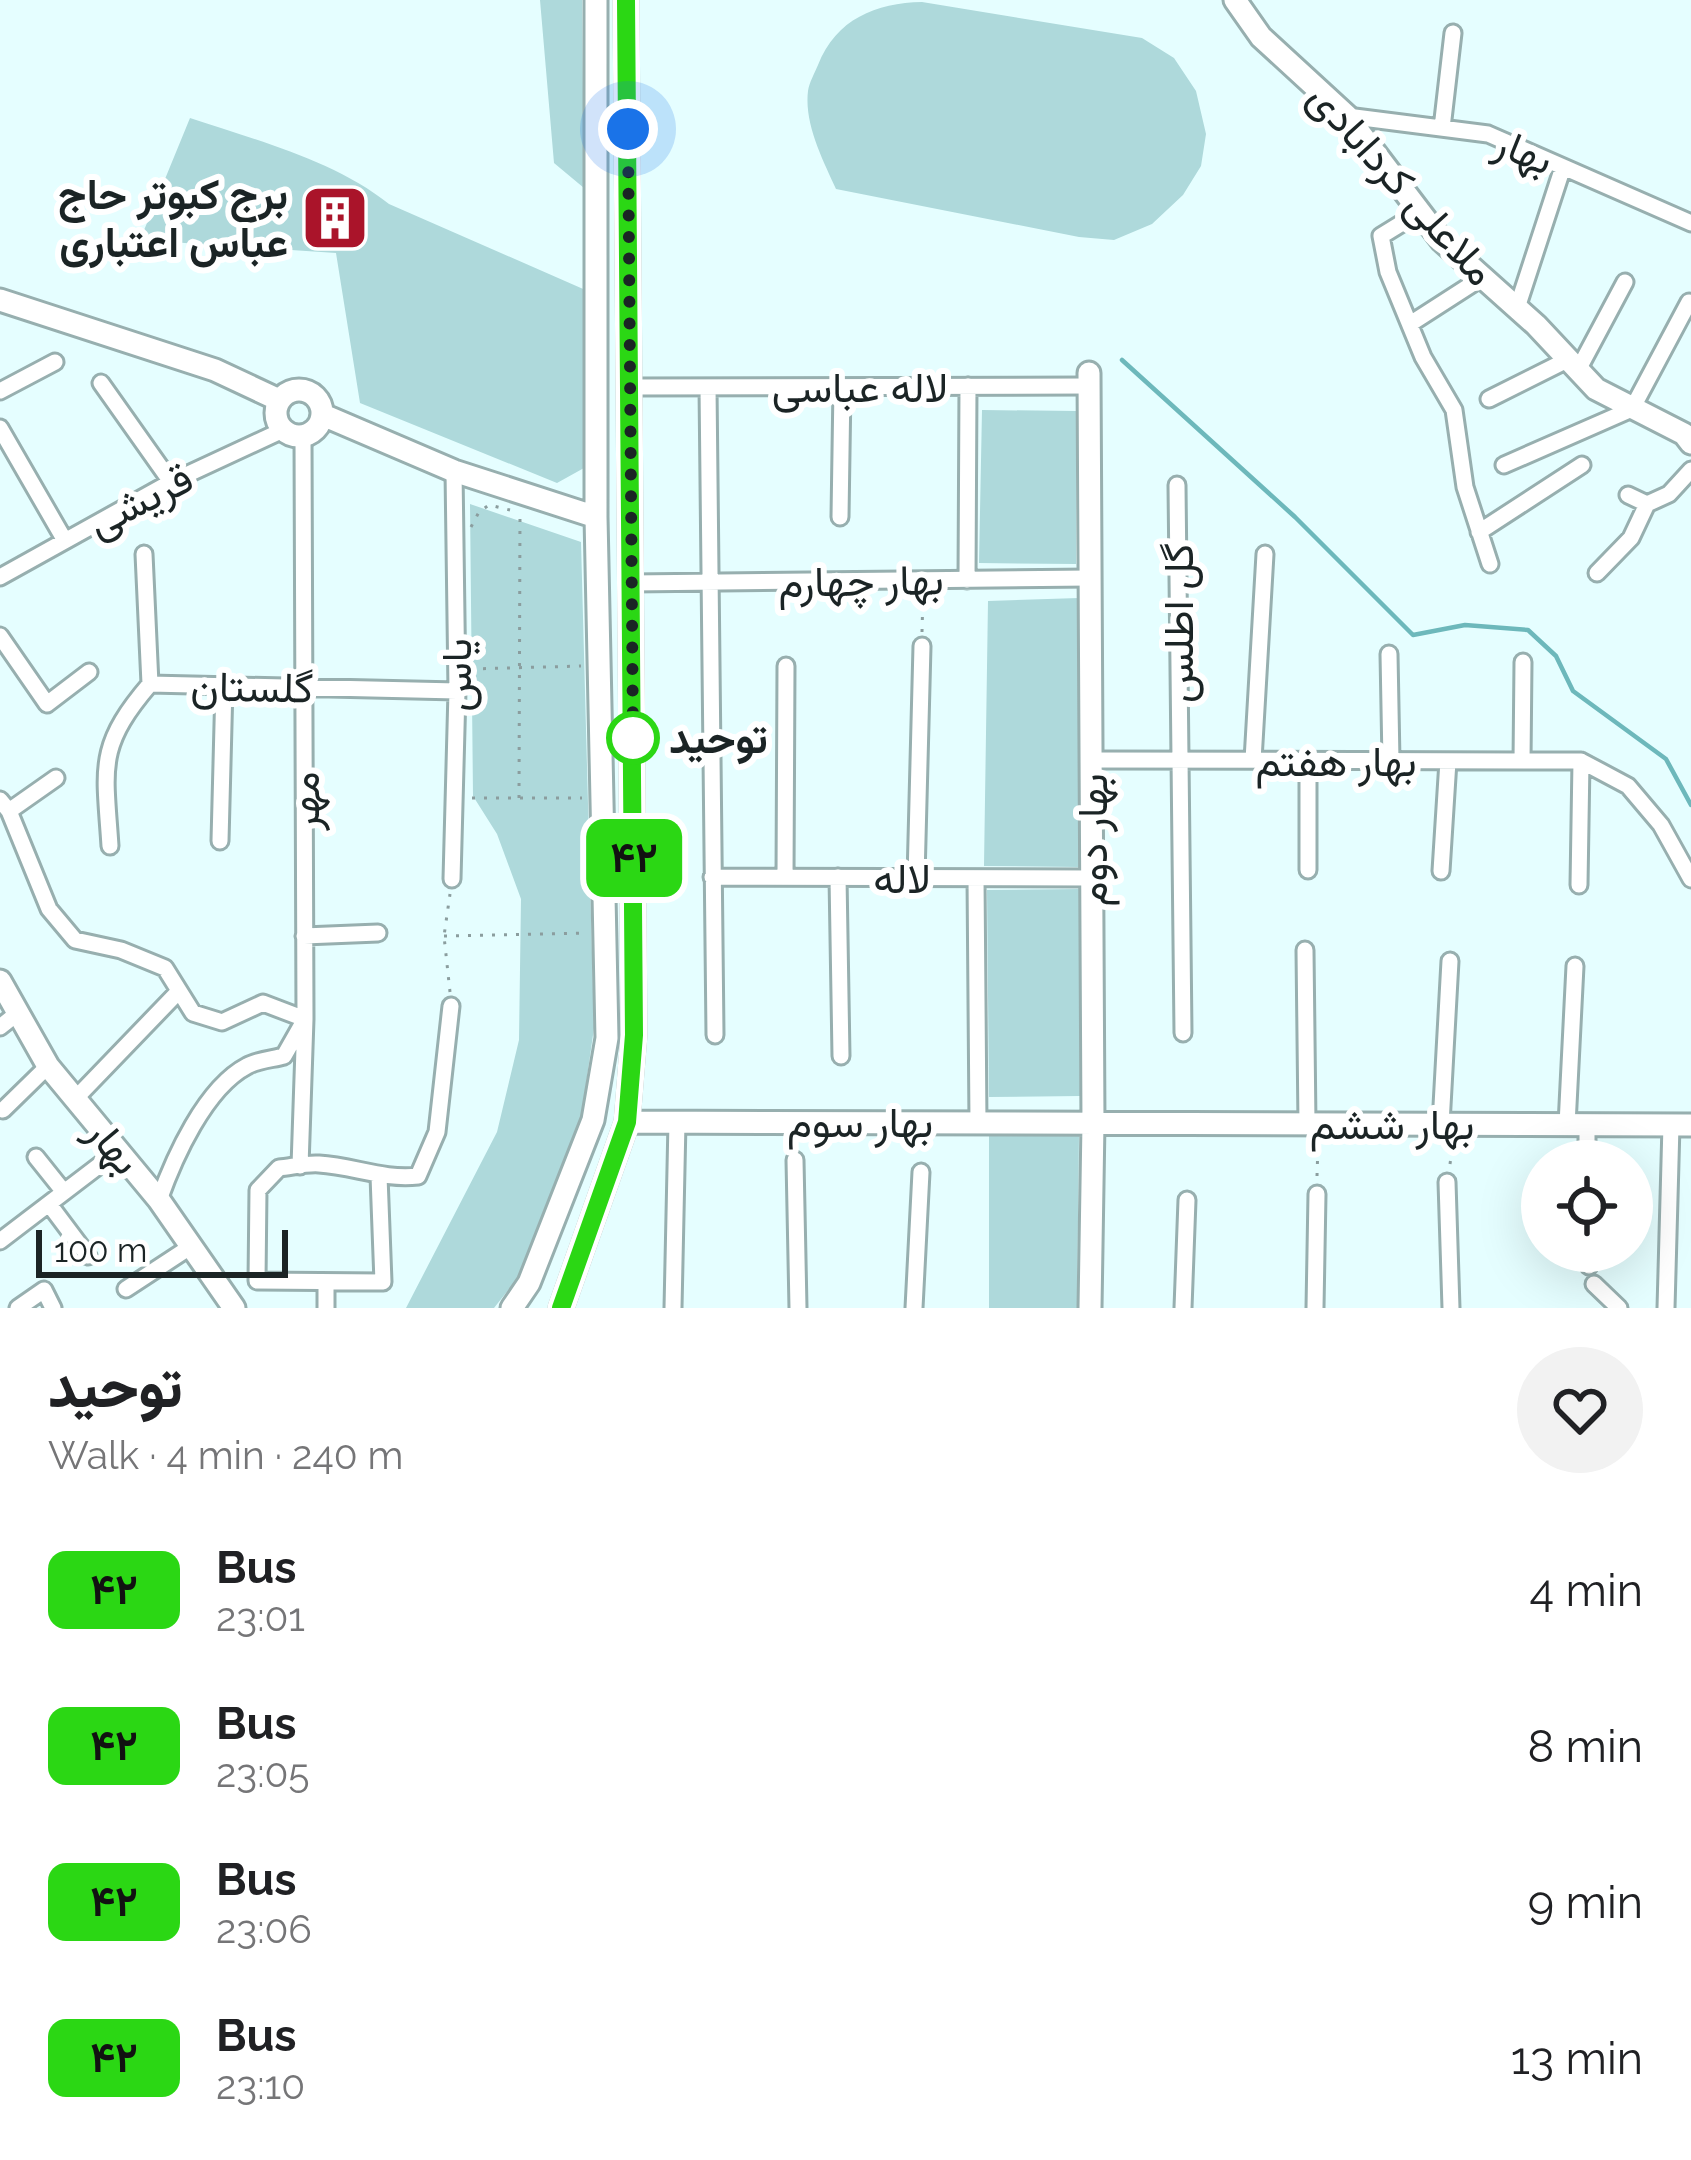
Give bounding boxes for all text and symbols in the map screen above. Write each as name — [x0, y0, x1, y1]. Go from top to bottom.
street label: ملاعلی کردابادی — [1297, 73, 1506, 297]
your location — [598, 99, 658, 159]
street label: بهار — [1486, 117, 1560, 187]
place label: برج کبوتر حاج عباس اعتباری — [58, 170, 288, 269]
building icon: برج کبوتر حاج عباس اعتباری — [300, 183, 370, 253]
street label: لاله عباسی — [772, 363, 948, 413]
street label: قریشی — [79, 453, 202, 549]
street label: گل اطلس — [1154, 543, 1204, 703]
street label: بهار چهارم — [778, 555, 944, 611]
street label: یاس — [432, 638, 482, 712]
street label: گلستان — [190, 661, 314, 713]
marker: توحید — [608, 713, 658, 763]
place label: توحید — [669, 714, 768, 765]
street label: بهار هفتم — [1255, 737, 1417, 789]
street label: مهر — [280, 771, 331, 832]
street label: بهار دوم — [1068, 773, 1120, 907]
line badge: ۴۲ — [580, 819, 688, 897]
text: ۴۲ — [610, 833, 658, 882]
street label: لاله — [873, 854, 931, 903]
street label: بهار سوم — [787, 1098, 933, 1150]
street label: بهار ششم — [1310, 1100, 1474, 1152]
street label: بهار — [74, 1107, 152, 1186]
map controls — [1521, 1140, 1653, 1272]
button: locate — [1521, 1140, 1653, 1272]
scale bar — [36, 1224, 288, 1277]
text: 100 m — [54, 1231, 147, 1270]
button: heart — [1517, 1347, 1643, 1473]
text: توحید — [48, 1353, 183, 1420]
text: Walk · 4 min · 240 m — [48, 1432, 403, 1478]
text: Bus — [216, 1541, 297, 1594]
text: 4 min — [1530, 1564, 1643, 1617]
text: ۴۲ — [90, 1565, 138, 1614]
text: 23:01 — [216, 1594, 305, 1640]
text: Bus — [216, 1697, 297, 1750]
text: 8 min — [1527, 1720, 1643, 1773]
text: ۴۲ — [90, 1721, 138, 1770]
text: 23:05 — [216, 1750, 310, 1796]
text: Bus — [216, 1853, 297, 1906]
text: 9 min — [1528, 1876, 1643, 1929]
text: ۴۲ — [90, 1877, 138, 1926]
text: 23:06 — [216, 1906, 312, 1952]
text: Bus — [216, 2009, 297, 2062]
text: 13 min — [1511, 2032, 1643, 2085]
text: ۴۲ — [90, 2033, 138, 2082]
text: 23:10 — [216, 2062, 305, 2108]

